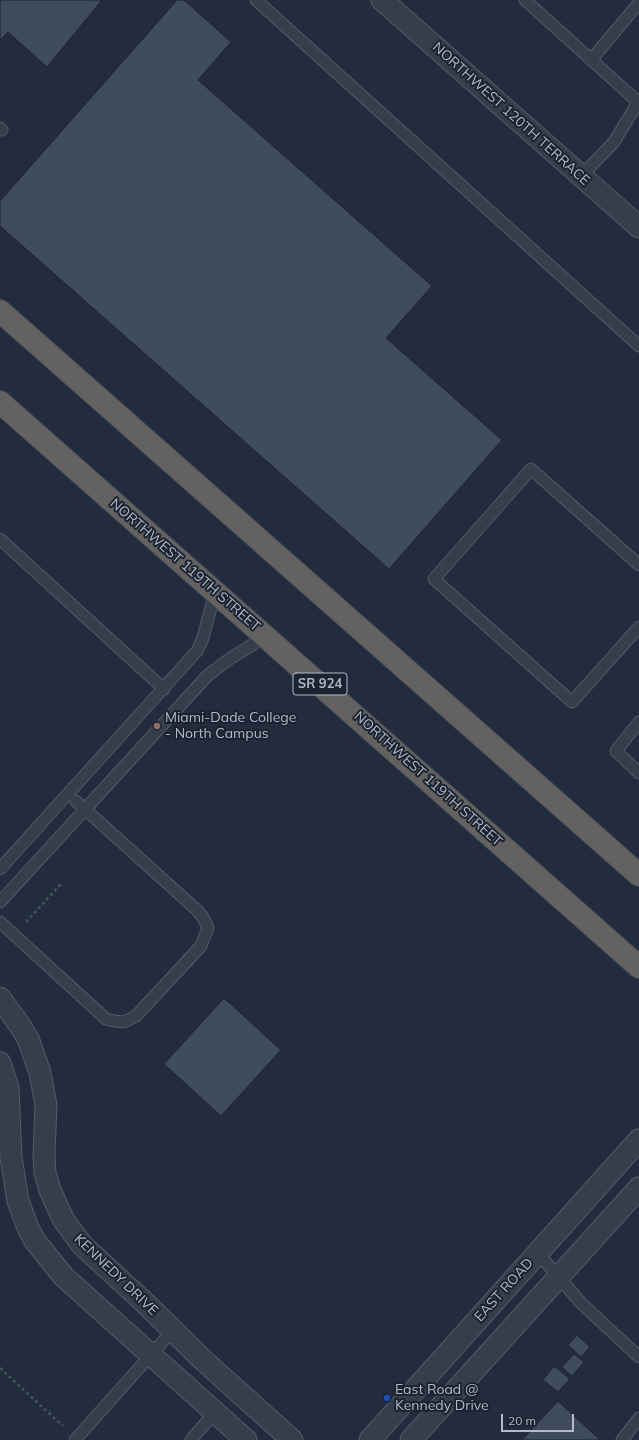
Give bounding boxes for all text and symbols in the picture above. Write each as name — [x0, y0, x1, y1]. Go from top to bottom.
street label: NORTHWEST 120TH TERRACE — [429, 39, 593, 189]
street label: NORTHWEST 119TH STREET — [106, 495, 264, 635]
road number: SR 924 — [293, 673, 347, 695]
street label: NORTHWEST 119TH STREET — [350, 708, 506, 850]
place label: Miami-Dade College - North Campus — [165, 710, 296, 742]
marker: Miami-Dade College - North Campus — [152, 721, 162, 731]
street label: KENNEDY DRIVE — [71, 1231, 161, 1319]
street label: EAST ROAD — [471, 1255, 537, 1325]
place label: East Road @ Kennedy Drive — [395, 1382, 489, 1414]
marker: East Road @ Kennedy Drive — [382, 1393, 392, 1403]
scale bar — [503, 1406, 576, 1432]
text: 20 m — [508, 1413, 536, 1428]

